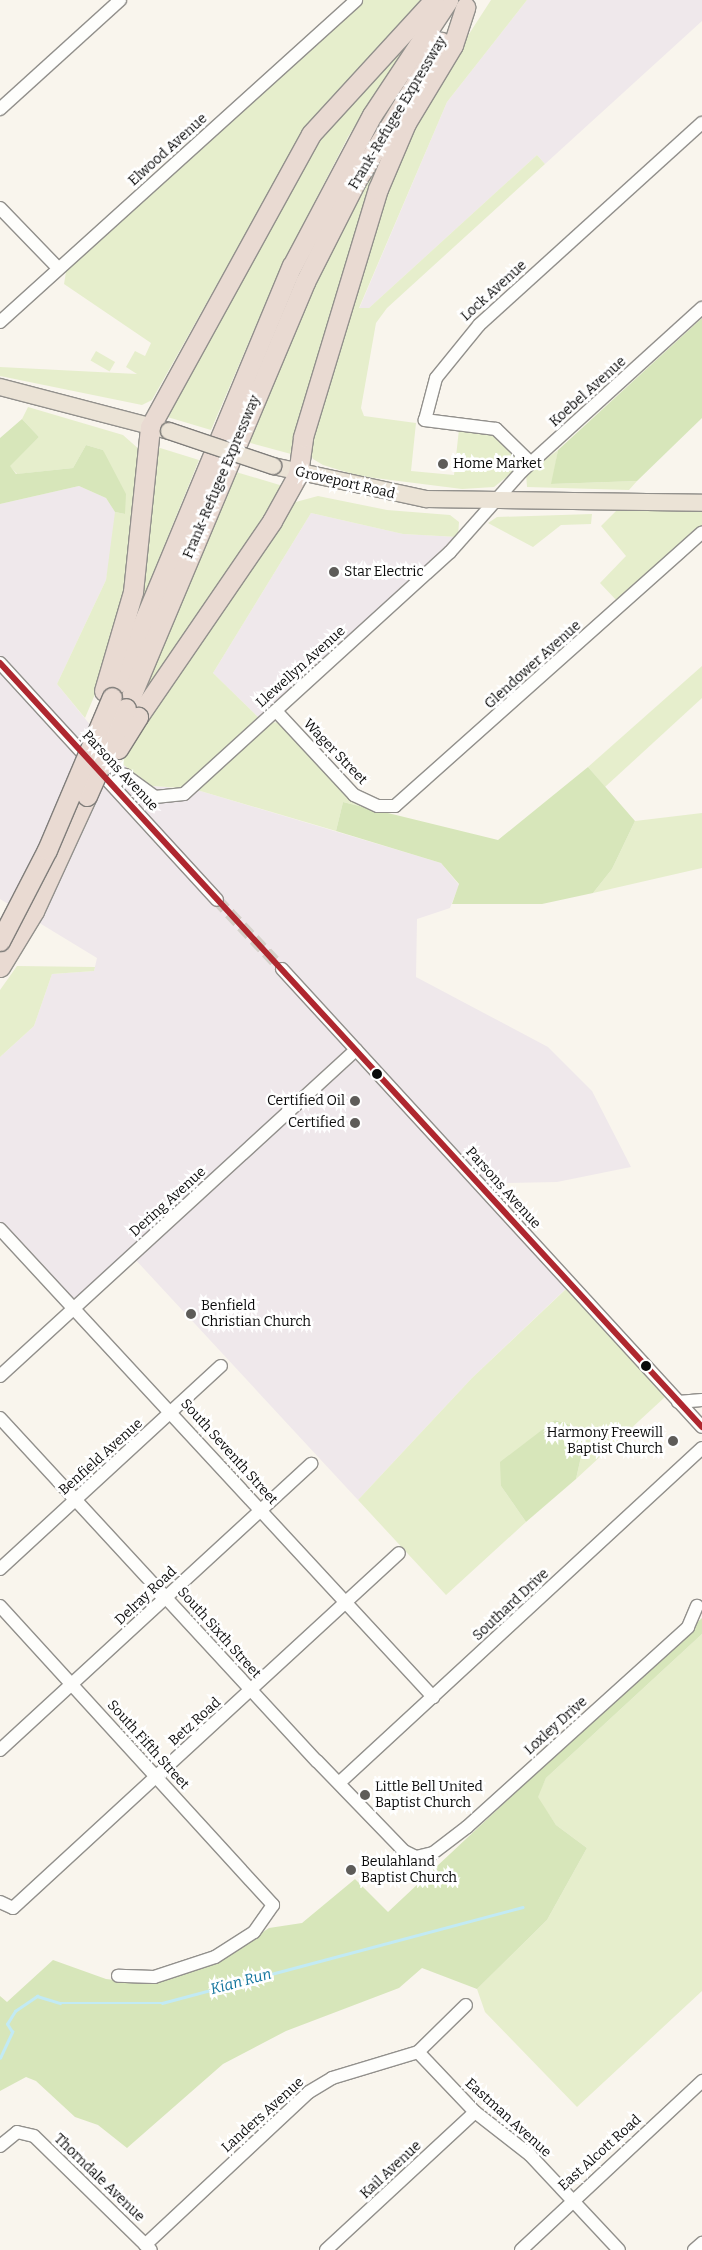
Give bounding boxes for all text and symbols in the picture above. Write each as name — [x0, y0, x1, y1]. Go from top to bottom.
street label: Frank-Refugee Expressway — [346, 33, 450, 193]
street label: Elwood Avenue — [125, 110, 211, 190]
street label: Lock Avenue — [458, 257, 530, 325]
street label: Koebel Avenue — [546, 353, 630, 431]
street label: Frank-Refugee Expressway — [180, 393, 264, 561]
place label: Home Market — [453, 456, 542, 472]
marker: Home Market — [437, 458, 449, 470]
street label: Groveport Road — [293, 463, 397, 503]
place label: Star Electric — [344, 564, 424, 580]
marker: Star Electric — [328, 566, 340, 578]
street label: Glendower Avenue — [481, 617, 585, 713]
street label: Llewellyn Avenue — [253, 623, 349, 711]
street label: Wager Street — [300, 716, 370, 788]
street label: Parsons Avenue — [78, 727, 162, 815]
unlabelled marker — [372, 1069, 382, 1079]
place label: Certified Oil — [267, 1093, 345, 1109]
marker: Certified Oil — [349, 1095, 361, 1107]
place label: Certified — [288, 1115, 345, 1131]
marker: Certified — [349, 1117, 361, 1129]
street label: Parsons Avenue — [462, 1144, 544, 1232]
street label: Dering Avenue — [127, 1163, 209, 1241]
place label: Benfield Christian Church — [201, 1298, 311, 1330]
marker: Benfield Christian Church — [185, 1308, 197, 1320]
unlabelled marker — [641, 1361, 651, 1371]
street label: South Seventh Street — [177, 1396, 281, 1508]
street label: Benfield Avenue — [56, 1415, 146, 1499]
place label: Harmony Freewill Baptist Church — [546, 1425, 663, 1458]
marker: Harmony Freewill Baptist Church — [667, 1435, 679, 1447]
street label: Delray Road — [112, 1563, 180, 1629]
street label: Southard Drive — [470, 1566, 552, 1644]
street label: South Sixth Street — [174, 1584, 264, 1682]
street label: Loxley Drive — [521, 1693, 591, 1759]
street label: Betz Road — [166, 1694, 224, 1750]
street label: South Fifth Street — [104, 1697, 192, 1793]
place label: Little Bell United Baptist Church — [375, 1779, 483, 1811]
marker: Little Bell United Baptist Church — [359, 1789, 371, 1801]
place label: Beulahland Baptist Church — [361, 1854, 457, 1886]
marker: Beulahland Baptist Church — [345, 1864, 357, 1876]
water label: Kian Run — [209, 1965, 273, 1999]
street label: Landers Avenue — [218, 2074, 308, 2156]
street label: Eastman Avenue — [462, 2075, 554, 2161]
street label: East Alcott Road — [555, 2112, 645, 2194]
street label: Thorndale Avenue — [50, 2131, 148, 2225]
street label: Kail Avenue — [357, 2138, 425, 2202]

